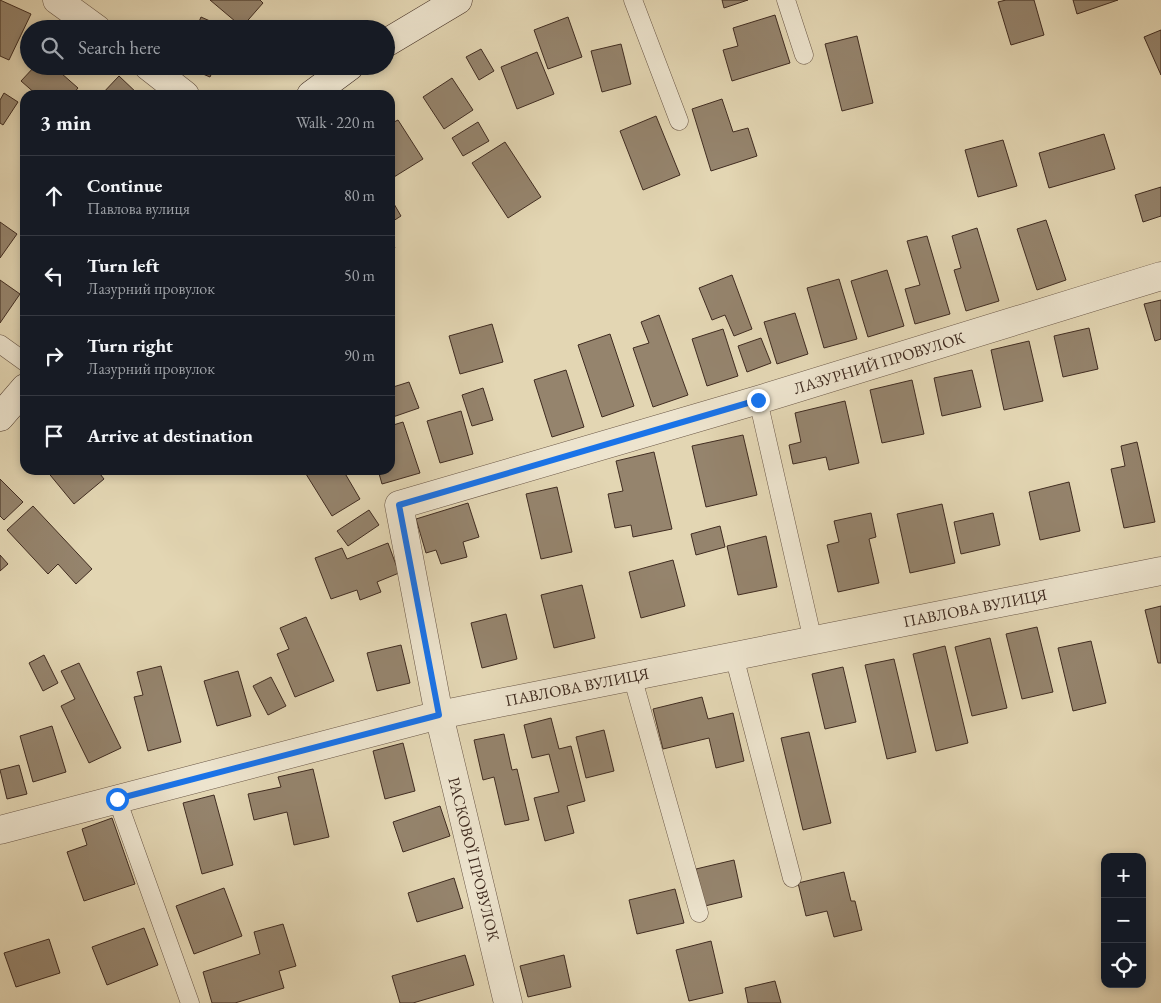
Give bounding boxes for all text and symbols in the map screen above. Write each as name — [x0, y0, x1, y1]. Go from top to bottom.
search box — [20, 20, 395, 75]
icon: search — [38, 34, 66, 62]
text: Search here — [78, 35, 160, 60]
text: 3 min — [40, 109, 91, 136]
text: Walk · 220 m — [296, 112, 375, 133]
text: Continue — [87, 173, 162, 198]
icon: ahead — [40, 182, 68, 210]
text: 80 m — [344, 185, 375, 206]
text: Павлова вулиця — [87, 198, 190, 219]
text: Turn left — [87, 253, 159, 278]
icon: left — [40, 262, 68, 290]
text: 50 m — [344, 265, 375, 286]
text: Лазурний провулок — [87, 278, 215, 299]
street label: ЛАЗУРНИЙ ПРОВУЛОК — [791, 327, 968, 399]
text: Turn right — [87, 333, 173, 358]
icon: right — [40, 342, 68, 370]
text: 90 m — [344, 345, 375, 366]
text: Лазурний провулок — [87, 358, 215, 379]
route end — [747, 389, 770, 412]
icon: arrive — [40, 422, 68, 450]
text: Arrive at destination — [87, 423, 253, 448]
street label: ПАВЛОВА ВУЛИЦЯ — [901, 584, 1049, 632]
street label: ПАВЛОВА ВУЛИЦЯ — [503, 663, 651, 711]
street label: РАСКОВОЇ ПРОВУЛОК — [443, 775, 505, 944]
route start — [106, 788, 129, 811]
map controls — [1101, 853, 1146, 988]
button: + — [1101, 853, 1146, 898]
button: − — [1101, 898, 1146, 943]
button: locate — [1101, 943, 1146, 988]

